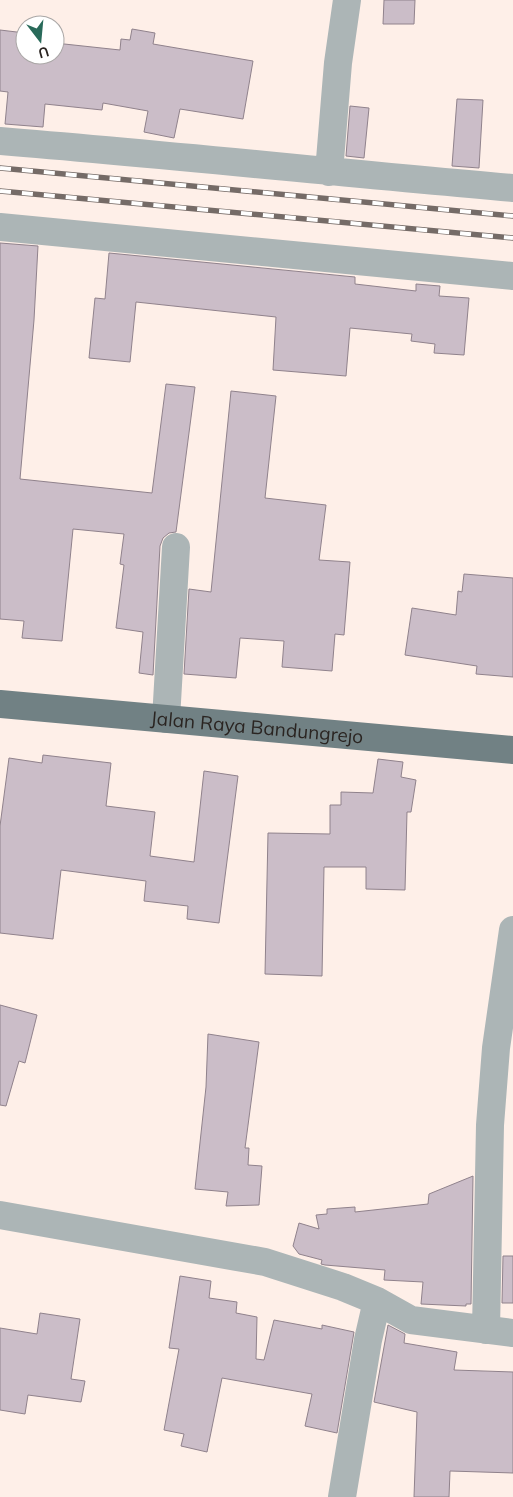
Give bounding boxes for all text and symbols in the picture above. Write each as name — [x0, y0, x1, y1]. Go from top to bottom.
north arrow — [15, 15, 65, 65]
text: U — [36, 42, 51, 63]
street label: Jalan Raya Bandungrejo — [150, 706, 364, 749]

